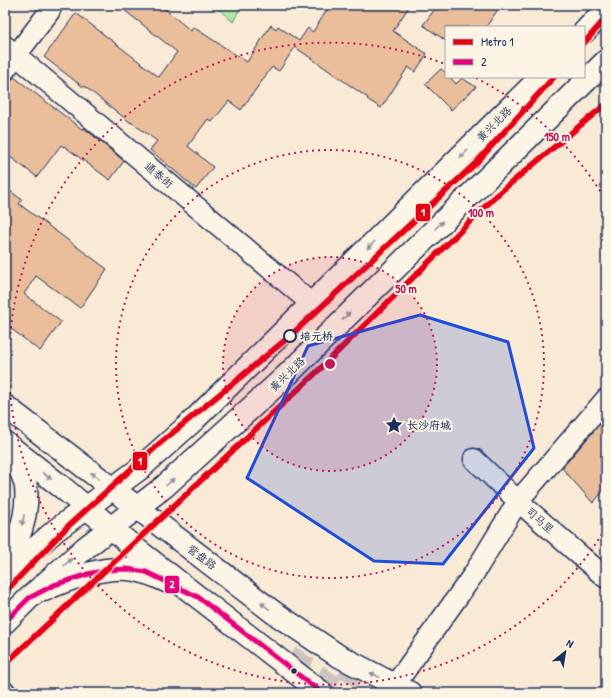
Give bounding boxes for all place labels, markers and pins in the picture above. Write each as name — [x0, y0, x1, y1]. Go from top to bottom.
marker: 培元桥 — [283, 329, 297, 343]
place label: 培元桥 — [300, 329, 333, 343]
centre of rings — [323, 357, 337, 371]
place icon: 长沙府城 — [384, 415, 404, 435]
place label: 长沙府城 — [407, 418, 451, 432]
unlabelled marker — [289, 666, 299, 676]

